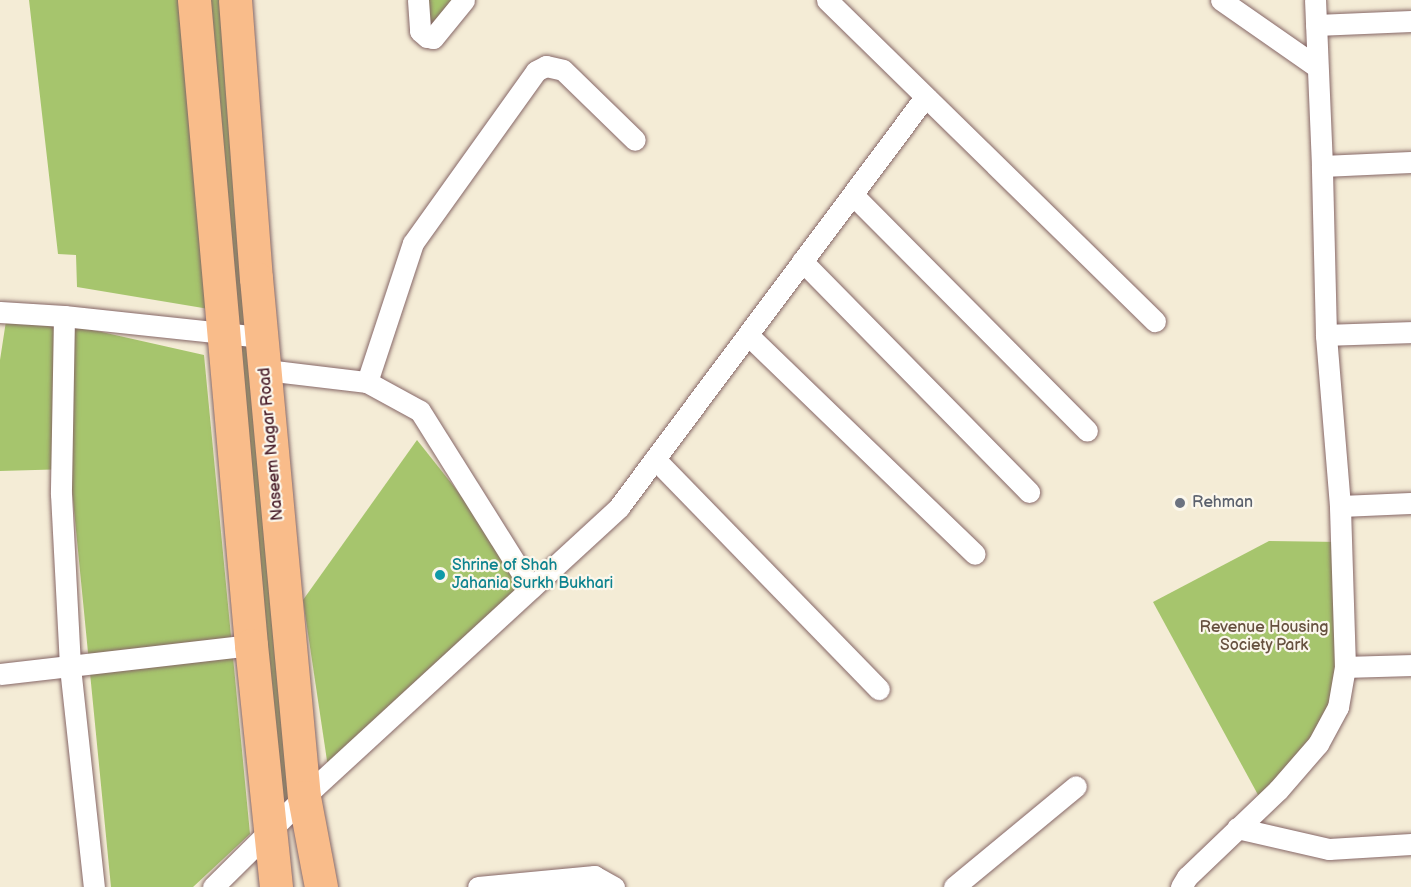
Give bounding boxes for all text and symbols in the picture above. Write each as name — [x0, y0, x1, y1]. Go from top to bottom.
street label: Naseem Nagar Road — [256, 367, 288, 521]
place label: Rehman — [1192, 493, 1253, 513]
marker: Rehman — [1173, 496, 1187, 510]
place label: Shrine of Shah Jahania Surkh Bukhari — [452, 556, 614, 594]
marker: Shrine of Shah Jahania Surkh Bukhari — [433, 568, 447, 582]
park label: Revenue Housing Society Park — [1200, 618, 1328, 656]

